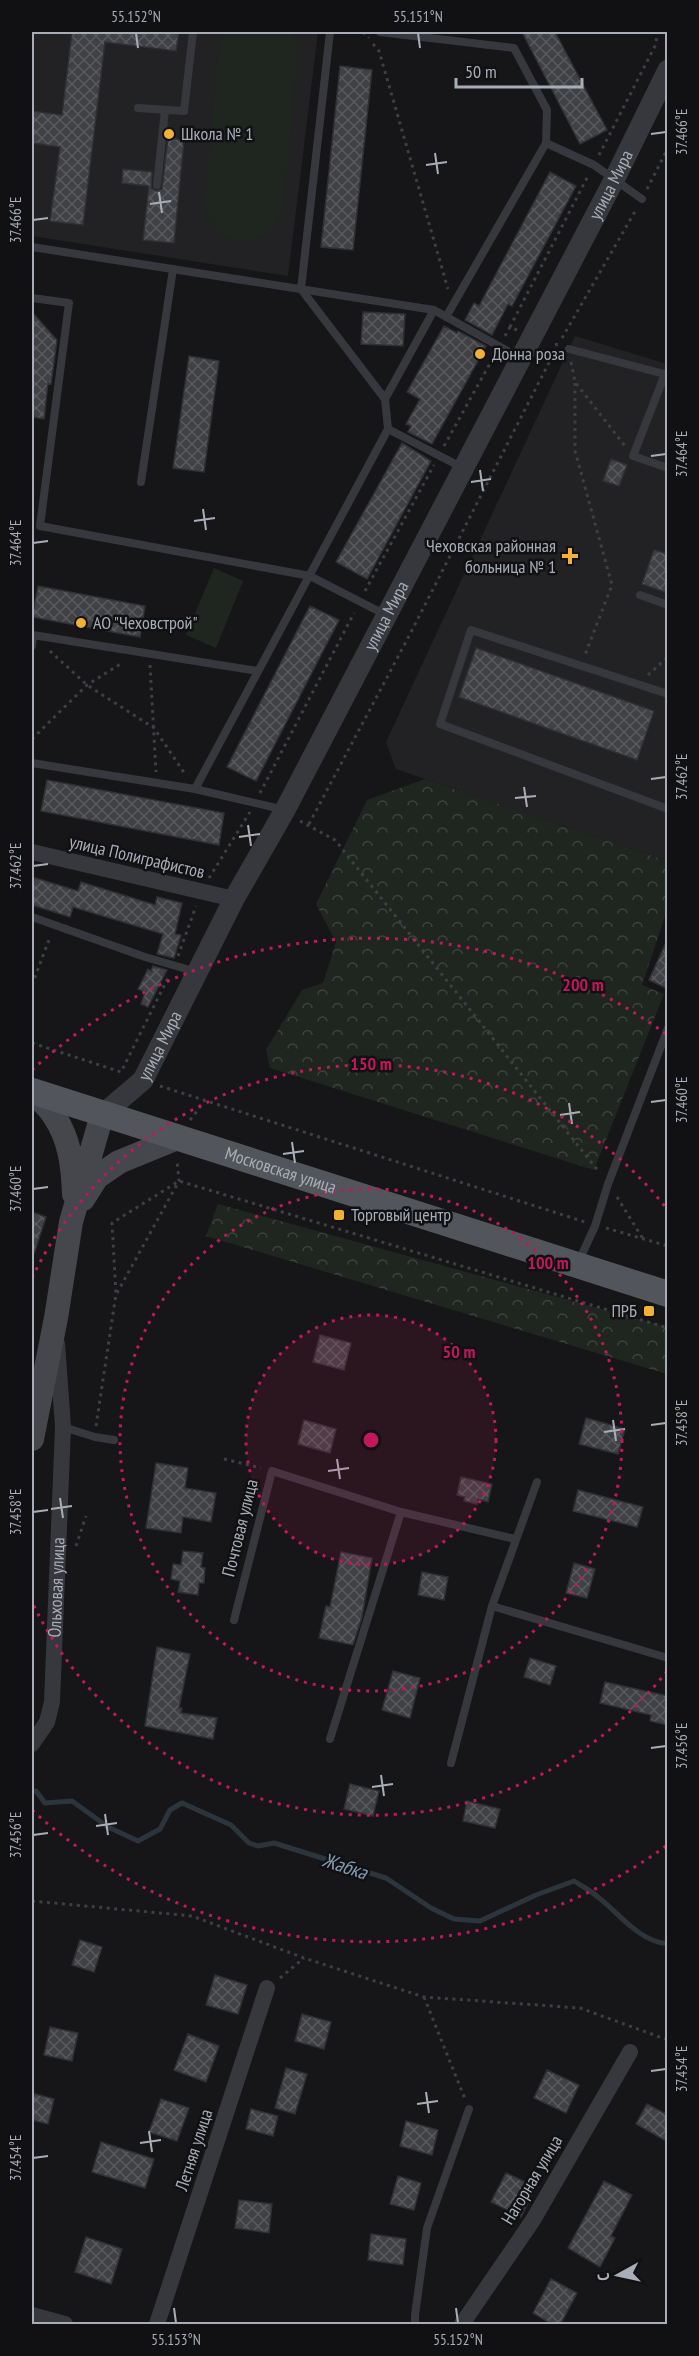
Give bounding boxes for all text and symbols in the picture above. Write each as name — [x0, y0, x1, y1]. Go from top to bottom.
text: 55.152°N — [111, 7, 161, 26]
text: 55.151°N — [393, 7, 443, 26]
scale bar — [456, 51, 582, 89]
text: 50 m — [465, 60, 497, 83]
text: 37.466°E — [672, 109, 691, 155]
place label: Школа № 1 — [181, 122, 253, 145]
marker: Школа № 1 — [162, 127, 176, 141]
street label: улица Мира — [583, 146, 638, 224]
text: 37.466°E — [6, 197, 25, 243]
place label: Донна роза — [492, 342, 565, 365]
marker: Донна роза — [473, 347, 487, 361]
text: 37.464°E — [672, 431, 691, 477]
text: 37.464°E — [6, 520, 25, 566]
place label: Чеховская районная больница № 1 — [426, 534, 556, 578]
marker: Чеховская районная больница № 1 — [561, 547, 579, 565]
street label: улица Мира — [358, 577, 413, 654]
place label: АО "Чеховстрой" — [93, 611, 198, 634]
marker: АО "Чеховстрой" — [74, 616, 88, 630]
text: 37.462°E — [672, 754, 691, 800]
street label: улица Полиграфистов — [67, 830, 207, 883]
text: 37.462°E — [6, 843, 25, 889]
text: 200 m — [562, 973, 604, 996]
street label: улица Мира — [132, 1007, 187, 1085]
text: 150 m — [350, 1052, 392, 1075]
text: 37.460°E — [672, 1077, 691, 1123]
street label: Московская улица — [222, 1141, 339, 1198]
text: 37.460°E — [6, 1166, 25, 1212]
place label: Торговый центр — [351, 1203, 451, 1226]
marker: Торговый центр — [332, 1208, 346, 1222]
text: 100 m — [527, 1251, 569, 1274]
place label: ПРБ — [611, 1299, 637, 1322]
marker: ПРБ — [642, 1304, 656, 1318]
text: 50 m — [443, 1340, 475, 1363]
text: 37.458°E — [672, 1400, 691, 1446]
centre of rings — [361, 1430, 381, 1450]
street label: Почтовая улица — [216, 1477, 263, 1579]
text: 37.458°E — [6, 1489, 25, 1535]
street label: Ольховая улица — [43, 1537, 70, 1638]
text: 37.456°E — [672, 1723, 691, 1769]
text: 37.456°E — [6, 1812, 25, 1858]
water label: Жабка — [318, 1846, 372, 1886]
text: 37.454°E — [672, 2046, 691, 2092]
street label: Летняя улица — [169, 2106, 218, 2195]
street label: Нагорная улица — [496, 2131, 567, 2229]
text: 37.454°E — [6, 2135, 25, 2181]
north arrow — [588, 2245, 648, 2305]
text: С — [593, 2271, 614, 2282]
text: 55.153°N — [151, 2330, 201, 2349]
text: 55.152°N — [433, 2330, 483, 2349]

